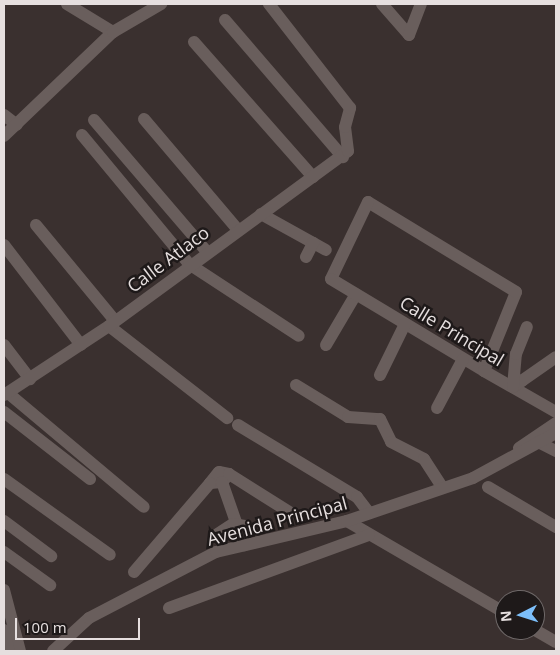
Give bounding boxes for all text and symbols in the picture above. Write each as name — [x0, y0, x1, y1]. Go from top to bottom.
street label: Calle Atlaco — [123, 221, 213, 297]
street label: Calle Principal — [396, 291, 508, 371]
street label: Avenida Principal — [205, 492, 349, 550]
north arrow — [495, 590, 545, 640]
scale bar — [18, 608, 142, 640]
text: N — [496, 610, 516, 623]
text: 100 m — [23, 617, 67, 637]

